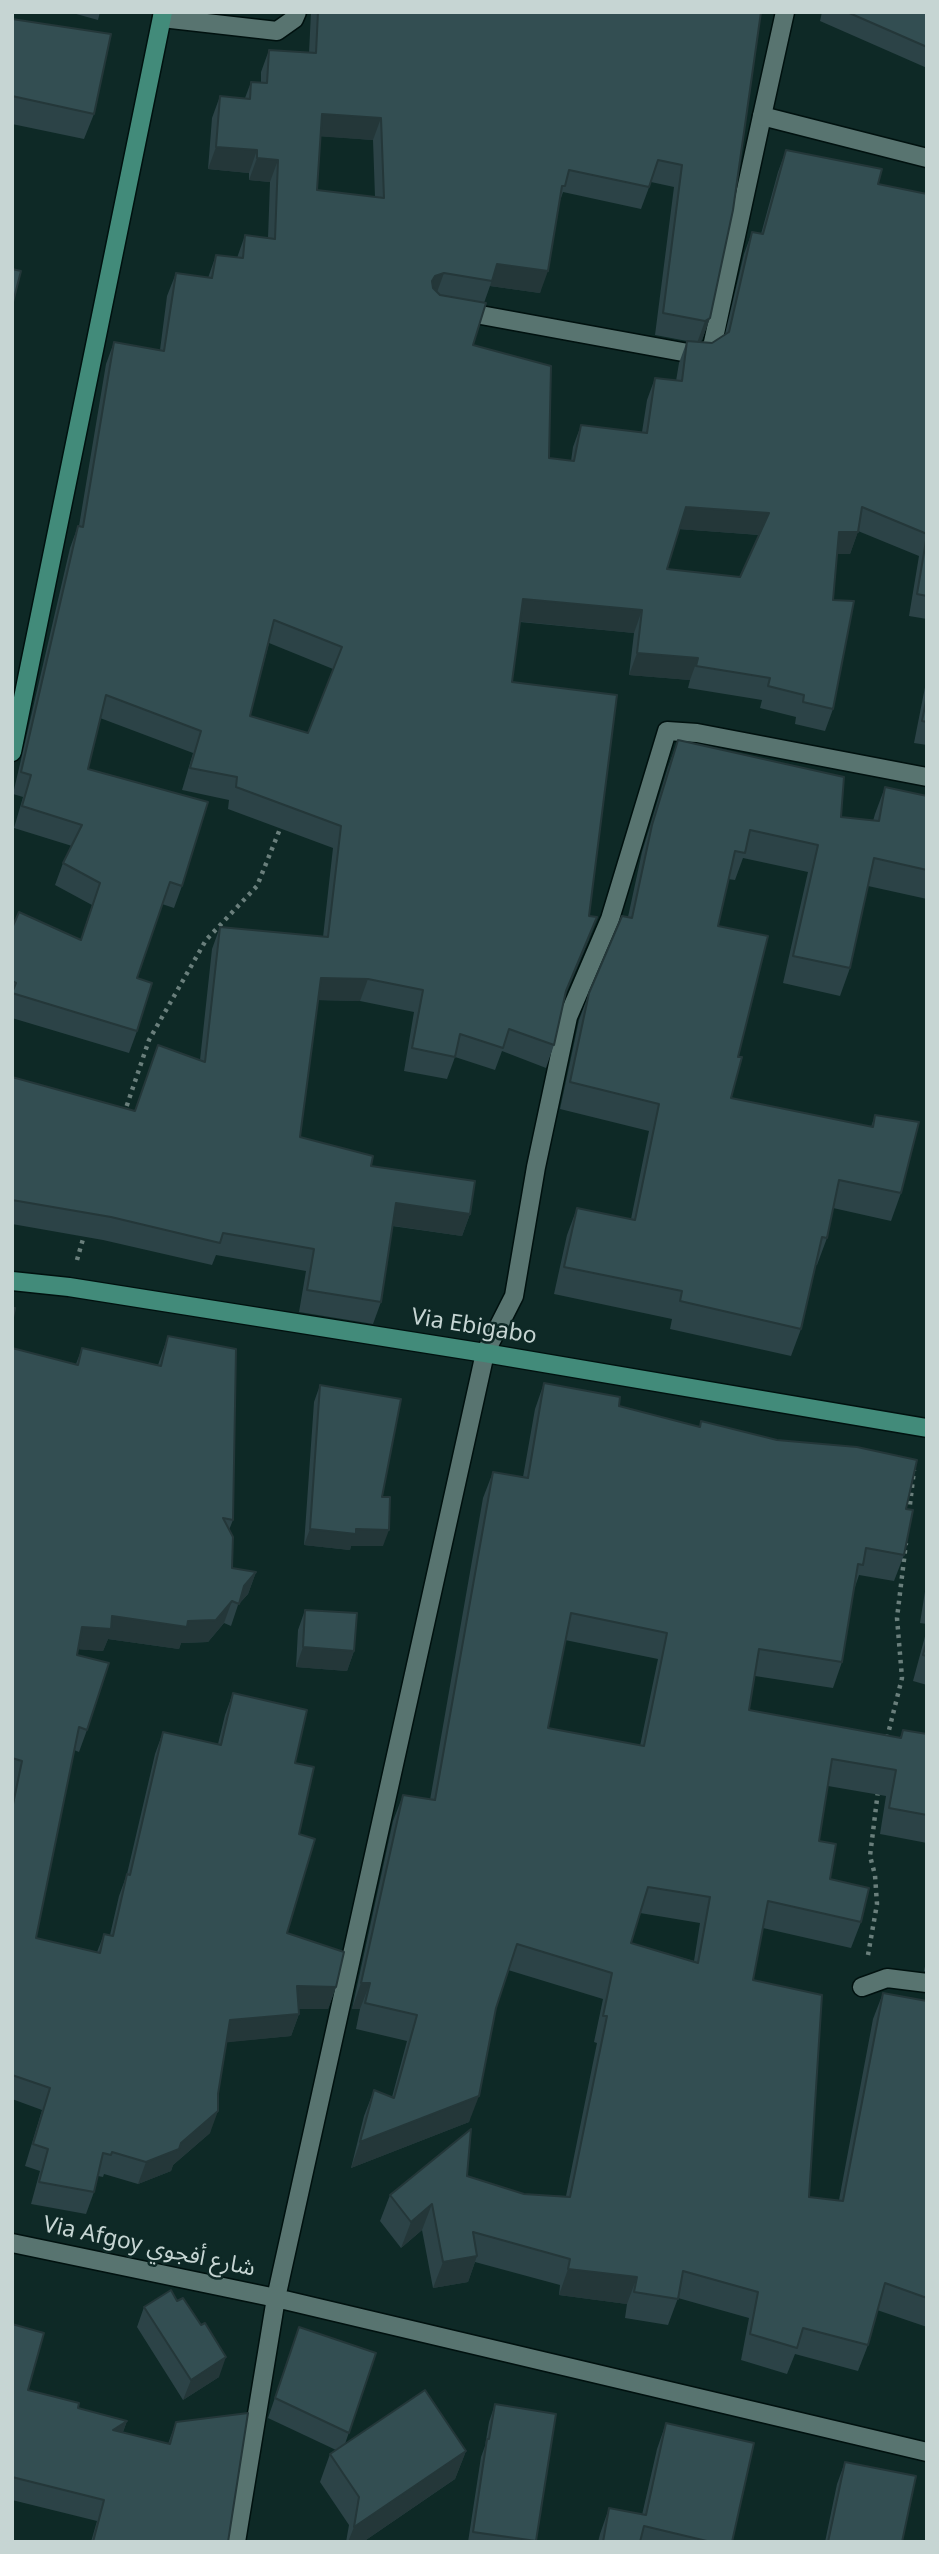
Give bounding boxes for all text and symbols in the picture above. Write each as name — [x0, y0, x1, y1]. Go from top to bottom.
street label: Via Ebigabo — [409, 1303, 539, 1351]
street label: Via Afgoy شارع أفجوي — [40, 2211, 258, 2283]

